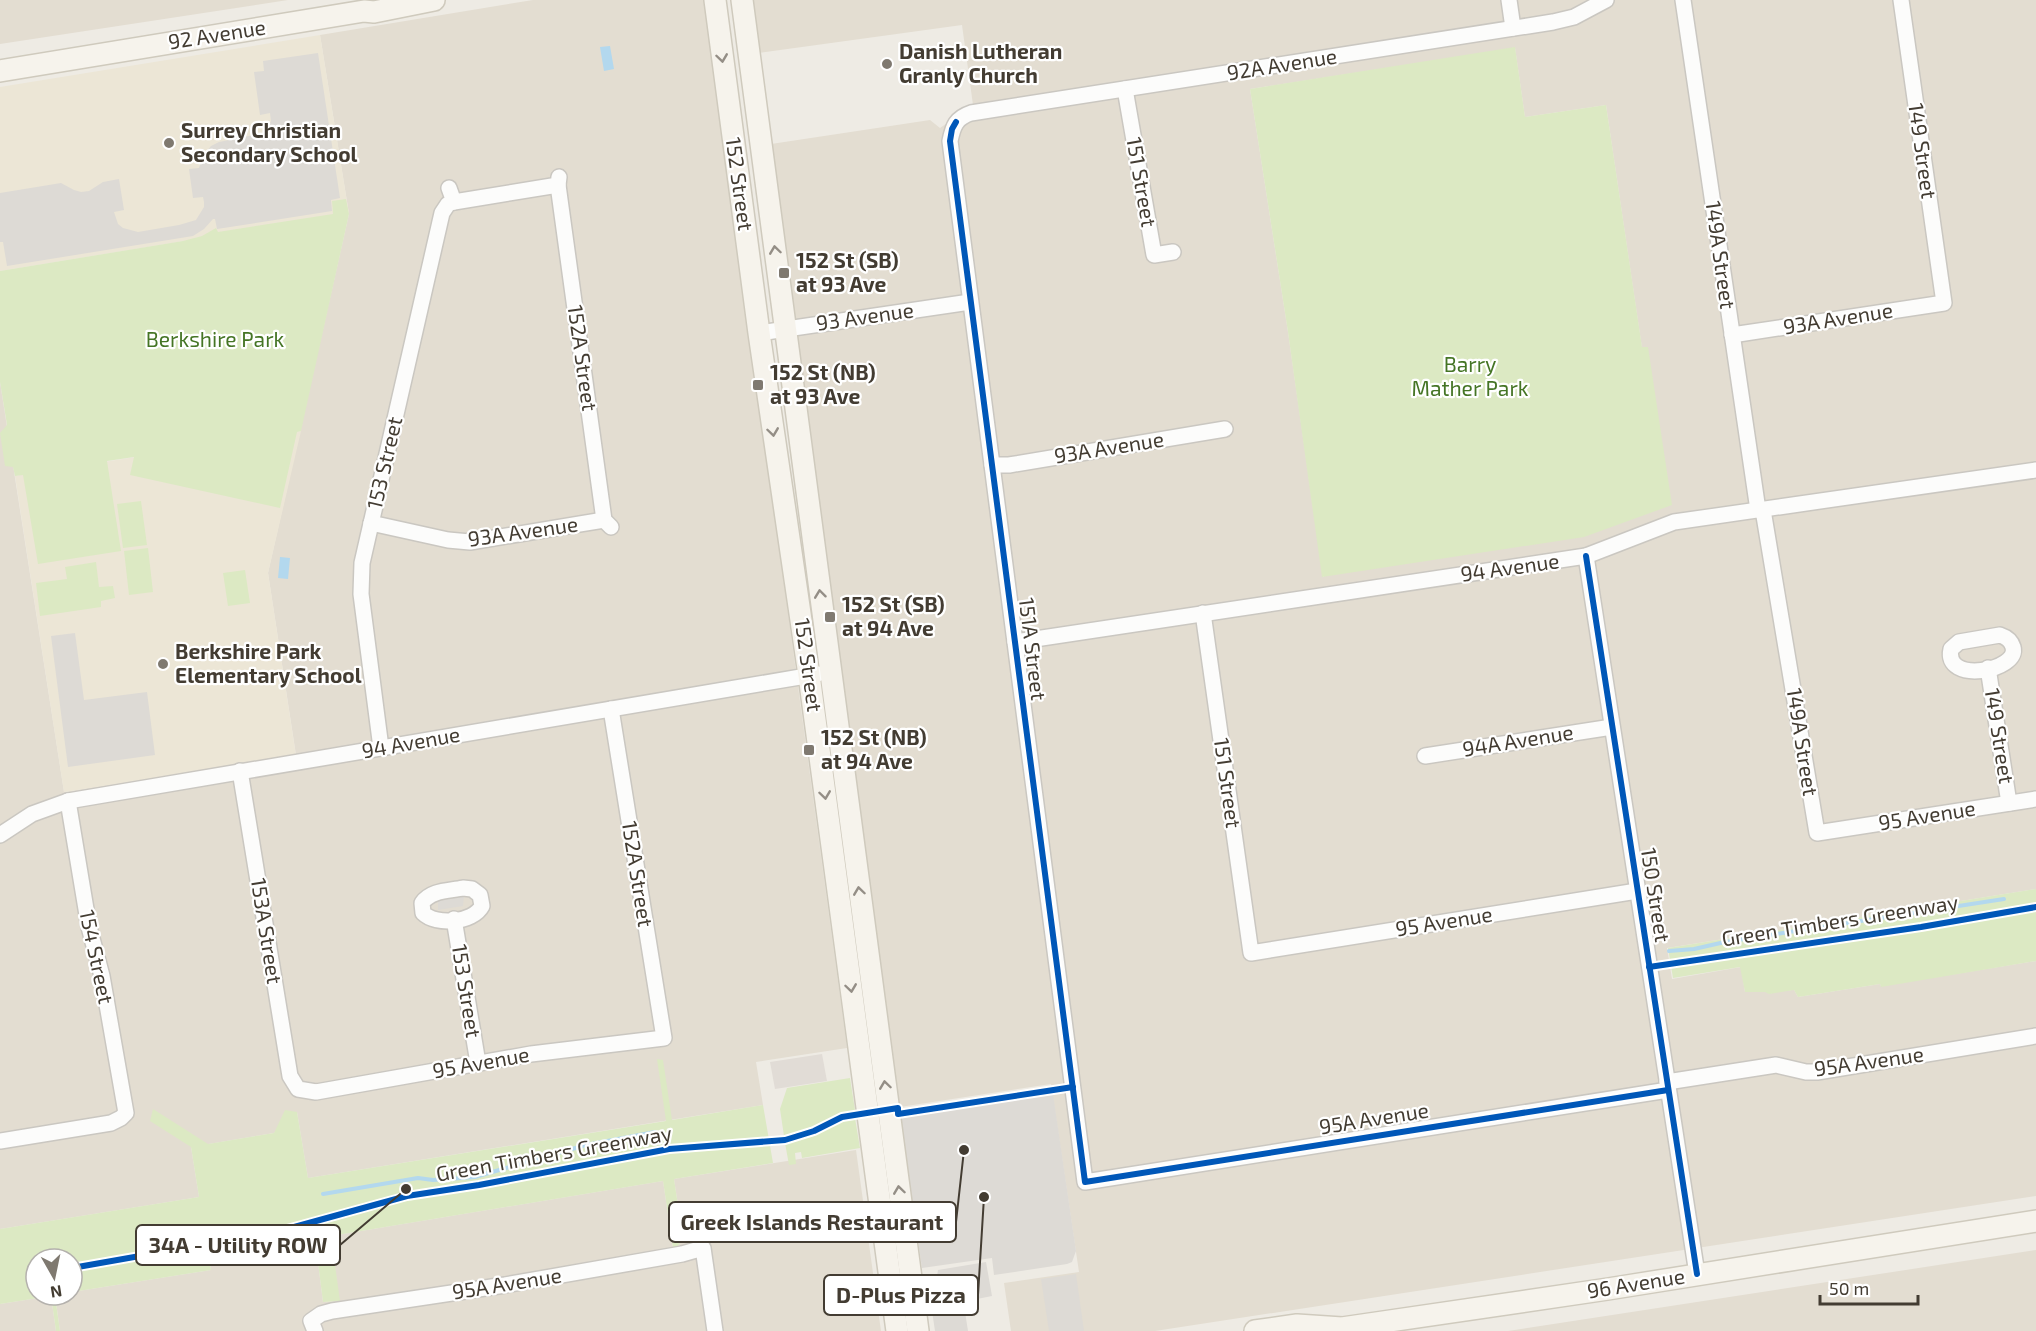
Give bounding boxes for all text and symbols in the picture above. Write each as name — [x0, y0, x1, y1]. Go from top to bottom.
street label: 92 Avenue — [166, 13, 267, 54]
place label: Danish Lutheran Granly Church — [899, 38, 1062, 88]
street label: 92A Avenue — [1225, 42, 1338, 85]
one-way arrow — [716, 53, 728, 63]
marker: Danish Lutheran Granly Church — [880, 57, 894, 71]
street label: 149 Street — [1904, 101, 1943, 200]
place label: Surrey Christian Secondary School — [181, 117, 358, 167]
street label: 152 Street — [722, 135, 759, 232]
street label: 151 Street — [1122, 135, 1163, 229]
marker: Surrey Christian Secondary School — [162, 136, 176, 150]
street label: 149A Street — [1702, 199, 1741, 310]
one-way arrow — [769, 245, 781, 254]
place label: 152 St (SB) at 93 Ave — [796, 247, 899, 296]
marker: 152 St (SB) at 93 Ave — [777, 266, 791, 280]
street label: 93 Avenue — [814, 296, 915, 335]
street label: 93A Avenue — [1781, 297, 1894, 339]
street label: 152A Street — [564, 303, 603, 413]
park label: Berkshire Park — [146, 326, 285, 351]
park label: Barry Mather Park — [1411, 351, 1529, 400]
place label: 152 St (NB) at 93 Ave — [770, 359, 876, 408]
marker: 152 St (NB) at 93 Ave — [751, 378, 765, 392]
street label: 153 Street — [361, 414, 406, 511]
street label: 93A Avenue — [1052, 426, 1165, 468]
one-way arrow — [767, 427, 779, 437]
street label: 93A Avenue — [466, 510, 579, 551]
street label: 94 Avenue — [1459, 547, 1561, 586]
one-way arrow — [814, 589, 826, 598]
place label: 152 St (SB) at 94 Ave — [842, 591, 945, 640]
street label: 151A Street — [1015, 596, 1052, 702]
marker: 152 St (SB) at 94 Ave — [823, 610, 837, 624]
street label: 152 Street — [791, 616, 828, 713]
place label: Berkshire Park Elementary School — [175, 638, 362, 688]
marker: Berkshire Park Elementary School — [156, 657, 170, 671]
street label: 149A Street — [1783, 686, 1824, 797]
street label: 149 Street — [1981, 686, 2020, 785]
street label: 94A Avenue — [1460, 718, 1575, 761]
street label: 94 Avenue — [360, 721, 462, 762]
place label: 152 St (NB) at 94 Ave — [821, 724, 927, 773]
street label: 151 Street — [1210, 736, 1247, 830]
marker: 152 St (NB) at 94 Ave — [802, 743, 816, 757]
one-way arrow — [819, 791, 831, 800]
street label: 95 Avenue — [1876, 795, 1977, 835]
street label: 152A Street — [618, 819, 659, 929]
street label: 150 Street — [1637, 846, 1676, 944]
street label: 153A Street — [247, 876, 288, 986]
one-way arrow — [853, 887, 865, 896]
street label: Green Timbers Greenway — [1720, 888, 1960, 951]
street label: 95 Avenue — [1393, 901, 1494, 941]
street label: 154 Street — [75, 907, 120, 1006]
street label: 153 Street — [448, 942, 487, 1039]
one-way arrow — [844, 984, 857, 993]
street label: 95A Avenue — [1812, 1040, 1925, 1081]
street label: 95 Avenue — [430, 1041, 531, 1082]
one-way arrow — [879, 1080, 891, 1089]
street label: 95A Avenue — [1317, 1097, 1430, 1138]
street label: Green Timbers Greenway — [434, 1119, 674, 1186]
one-way arrow — [893, 1185, 906, 1194]
callout: Greek Islands Restaurant — [669, 1202, 956, 1242]
text: Greek Islands Restaurant — [681, 1208, 943, 1234]
callout: 34A - Utility ROW — [136, 1225, 340, 1265]
text: 34A - Utility ROW — [149, 1231, 327, 1258]
north arrow — [24, 1247, 84, 1307]
street label: 95A Avenue — [450, 1262, 563, 1303]
street label: 96 Avenue — [1585, 1262, 1686, 1303]
scale bar — [1820, 1268, 1918, 1306]
callout: D-Plus Pizza — [824, 1275, 978, 1315]
text: 50 m — [1829, 1277, 1869, 1299]
text: D-Plus Pizza — [836, 1281, 966, 1307]
text: N — [49, 1282, 64, 1303]

